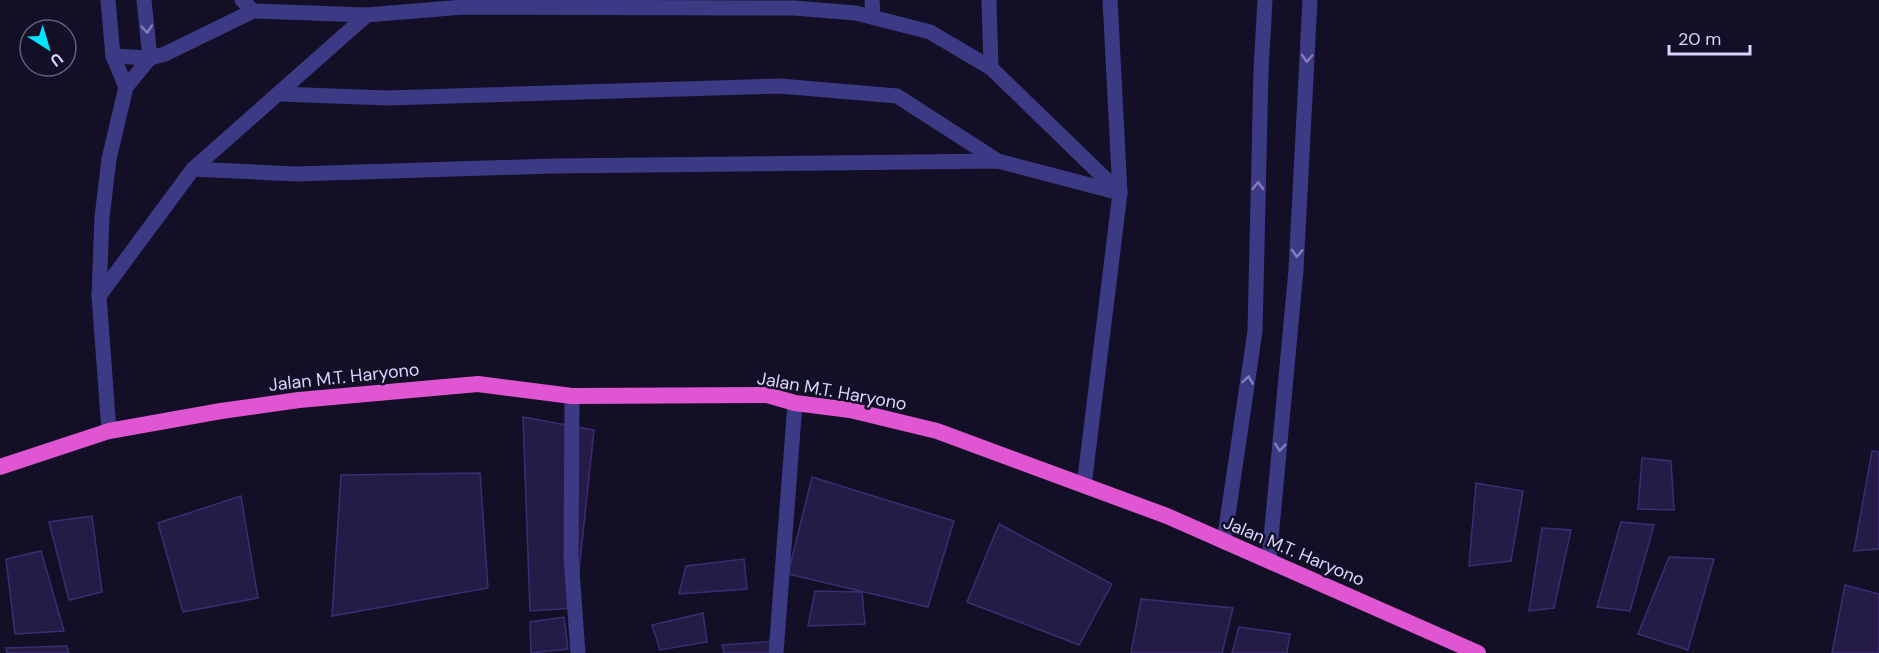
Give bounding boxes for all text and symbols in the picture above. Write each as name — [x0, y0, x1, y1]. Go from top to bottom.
north arrow — [18, 18, 78, 78]
scale bar — [1669, 18, 1750, 56]
one-way arrow — [140, 24, 153, 34]
text: 20 m — [1678, 27, 1721, 51]
text: U — [46, 48, 67, 71]
one-way arrow — [1300, 54, 1313, 63]
one-way arrow — [1252, 182, 1264, 191]
one-way arrow — [1291, 249, 1304, 258]
street label: Jalan M.T. Haryono — [267, 357, 421, 397]
street label: Jalan M.T. Haryono — [755, 366, 909, 416]
one-way arrow — [1241, 376, 1253, 385]
one-way arrow — [1274, 443, 1287, 452]
street label: Jalan M.T. Haryono — [1220, 510, 1368, 592]

